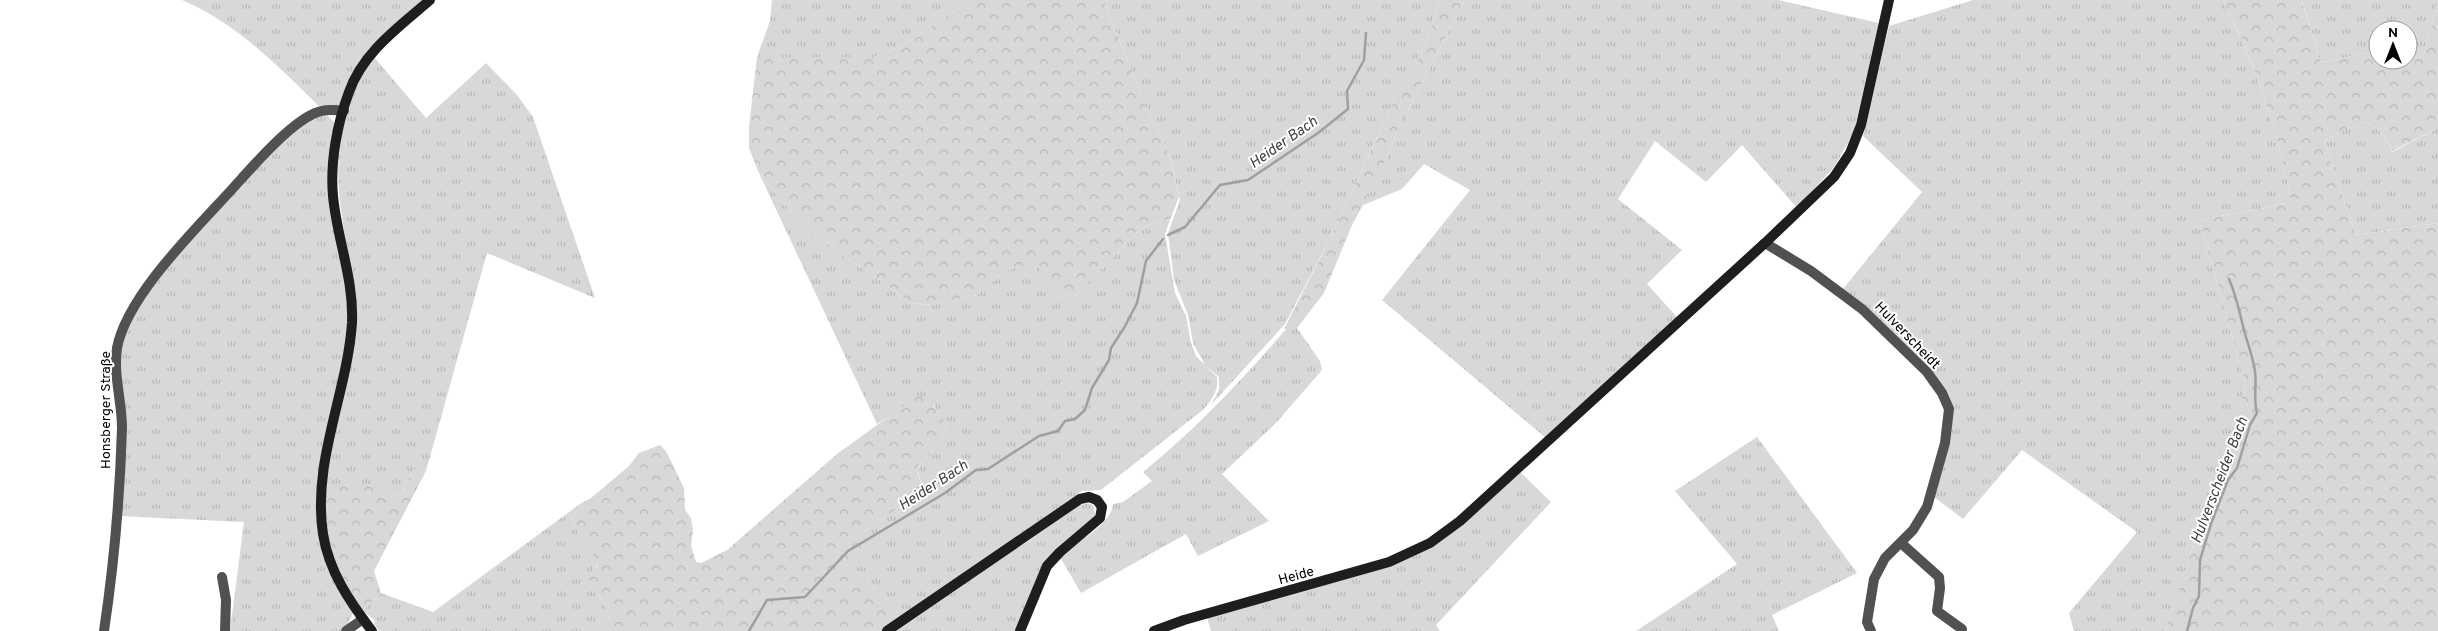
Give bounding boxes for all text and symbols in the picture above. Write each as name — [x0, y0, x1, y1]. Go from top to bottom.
north arrow — [2368, 20, 2418, 70]
text: N — [2388, 25, 2398, 42]
water label: Heider Bach — [1246, 113, 1322, 174]
street label: Hulverscheidt — [1871, 299, 1943, 373]
street label: Honsberger Straße — [98, 351, 115, 469]
water label: Hulverscheider Bach — [2188, 415, 2253, 546]
water label: Heider Bach — [895, 457, 972, 516]
street label: Heide — [1277, 564, 1316, 589]

